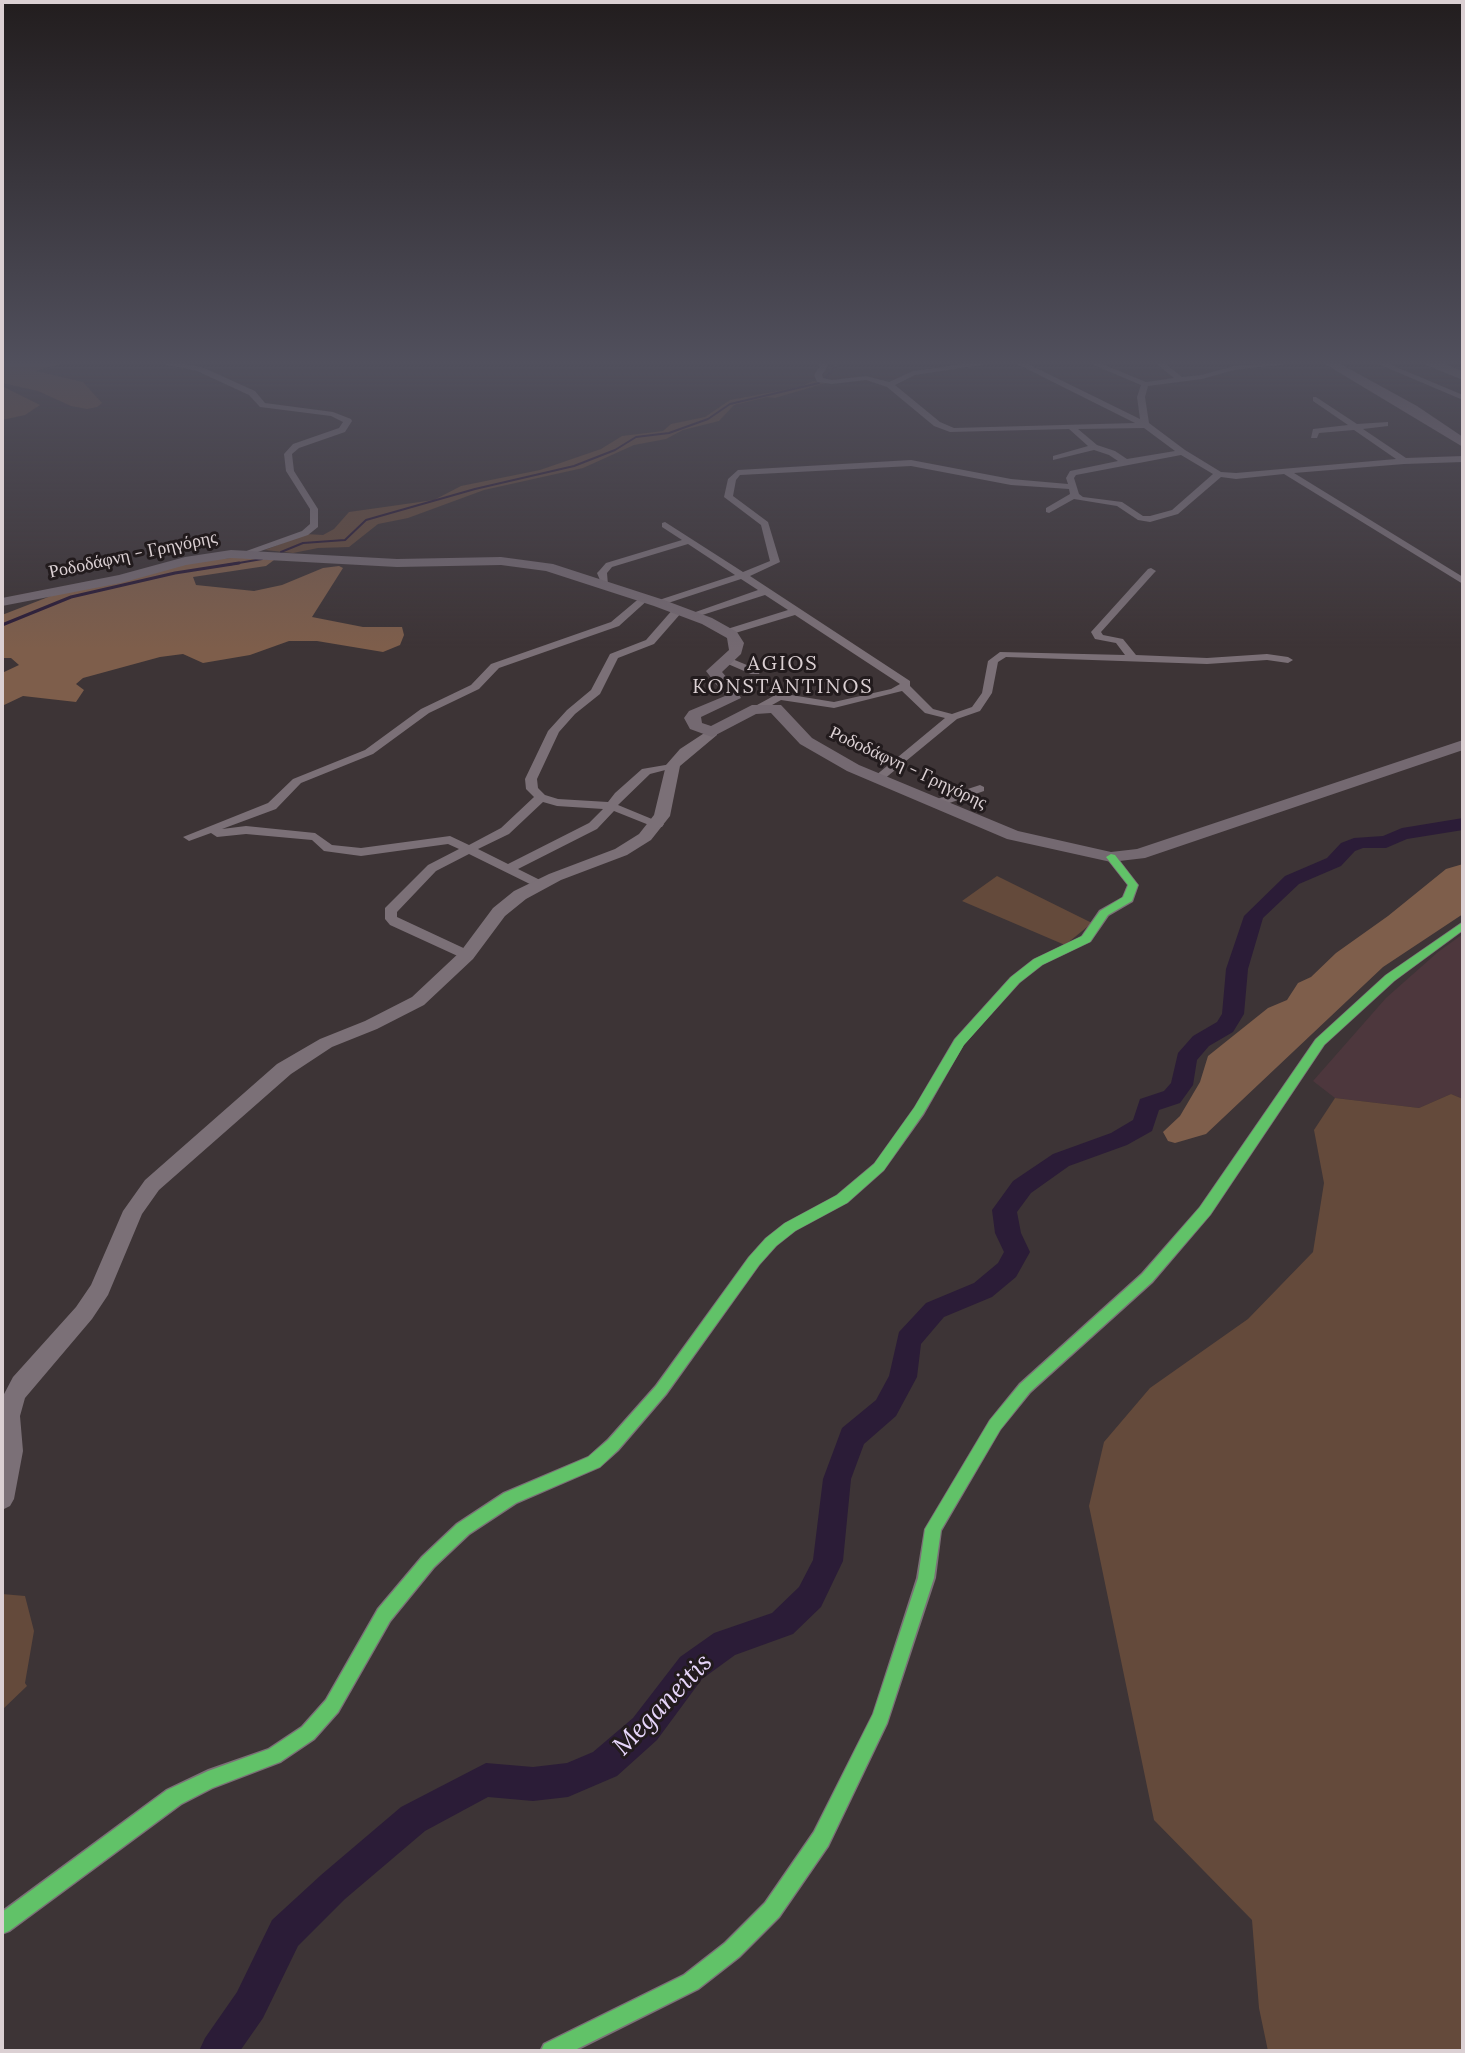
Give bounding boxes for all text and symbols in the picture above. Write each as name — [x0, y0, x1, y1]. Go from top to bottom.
street label: Ροδοδάφνη - Γρηγόρης — [47, 527, 219, 583]
district label: AGIOS KONSTANTINOS — [692, 652, 874, 699]
street label: Ροδοδάφνη - Γρηγόρης — [826, 722, 990, 814]
water label: Meganeitis — [607, 1648, 719, 1762]

